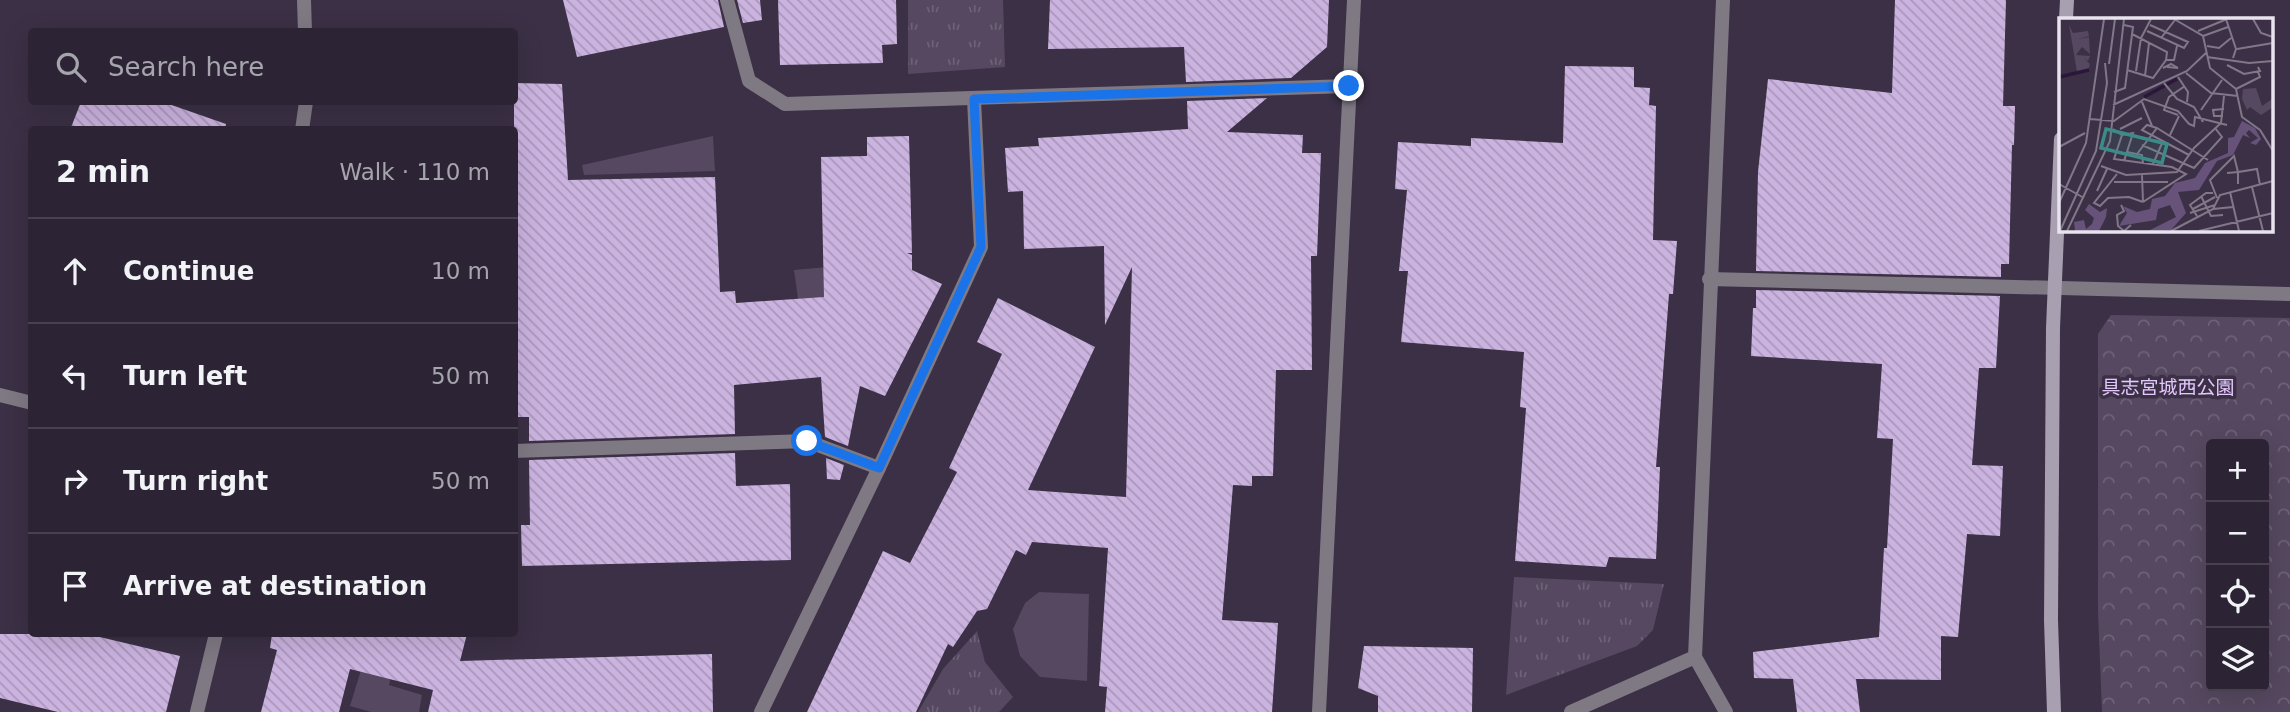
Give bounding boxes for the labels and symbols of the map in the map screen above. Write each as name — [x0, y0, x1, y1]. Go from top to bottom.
inset map — [2059, 18, 2272, 231]
route end — [1333, 70, 1364, 101]
park label: 具志宮城西公園 — [2101, 376, 2235, 398]
route start — [791, 425, 822, 456]

